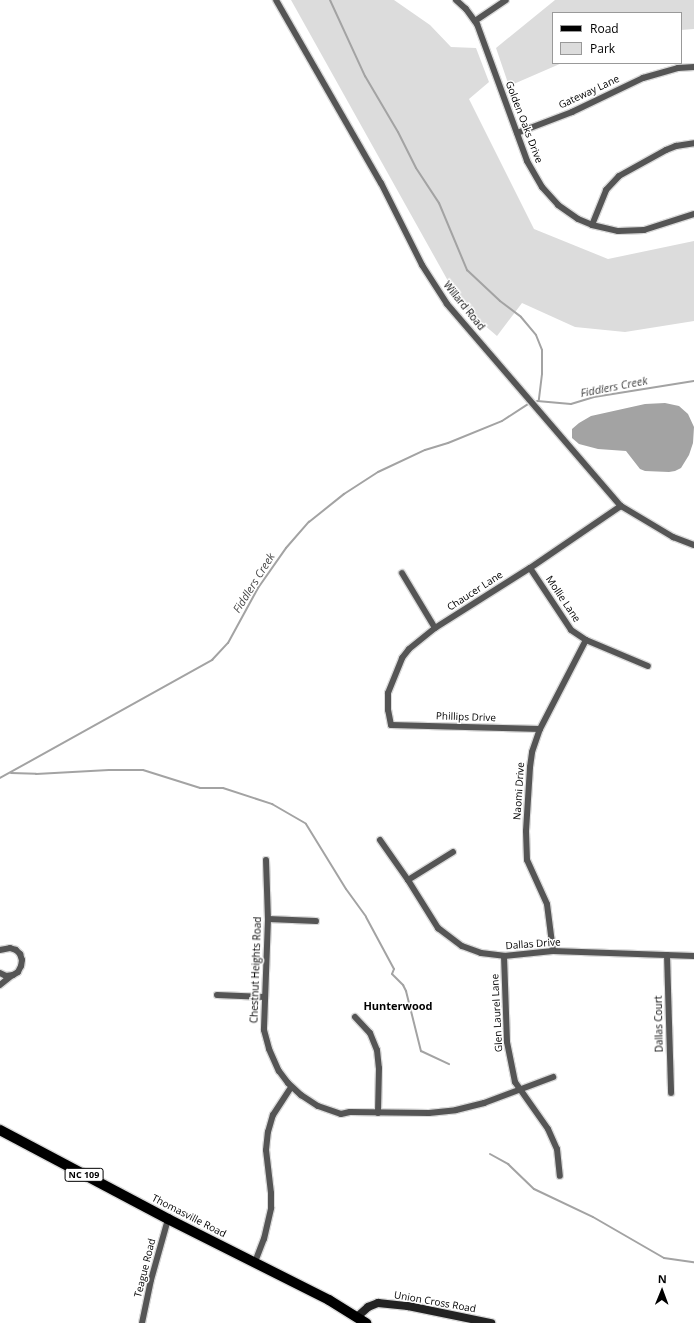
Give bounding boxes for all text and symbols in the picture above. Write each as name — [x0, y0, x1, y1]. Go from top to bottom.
legend — [552, 12, 682, 64]
text: Road — [590, 20, 619, 37]
text: Park — [590, 40, 615, 57]
street label: Gateway Lane — [557, 73, 621, 111]
street label: Golden Oaks Drive — [503, 79, 545, 165]
street label: Willard Road — [441, 279, 487, 333]
water label: Fiddlers Creek — [579, 374, 649, 400]
water label: Fiddlers Creek — [230, 551, 278, 615]
street label: Chaucer Lane — [445, 569, 505, 613]
street label: Mollie Lane — [543, 574, 583, 624]
street label: Phillips Drive — [436, 710, 496, 724]
street label: Naomi Drive — [511, 762, 527, 820]
street label: Chestnut Heights Road — [248, 916, 264, 1024]
street label: Dallas Drive — [505, 936, 561, 952]
street label: Glen Laurel Lane — [489, 974, 505, 1052]
street label: Dallas Court — [653, 995, 665, 1053]
district label: Hunterwood — [363, 999, 433, 1013]
road number: NC 109 — [64, 1168, 104, 1182]
street label: Thomasville Road — [150, 1192, 228, 1240]
street label: Teague Road — [132, 1237, 158, 1299]
north arrow — [642, 1271, 682, 1311]
text: N — [658, 1271, 667, 1286]
street label: Union Cross Road — [393, 1289, 477, 1315]

